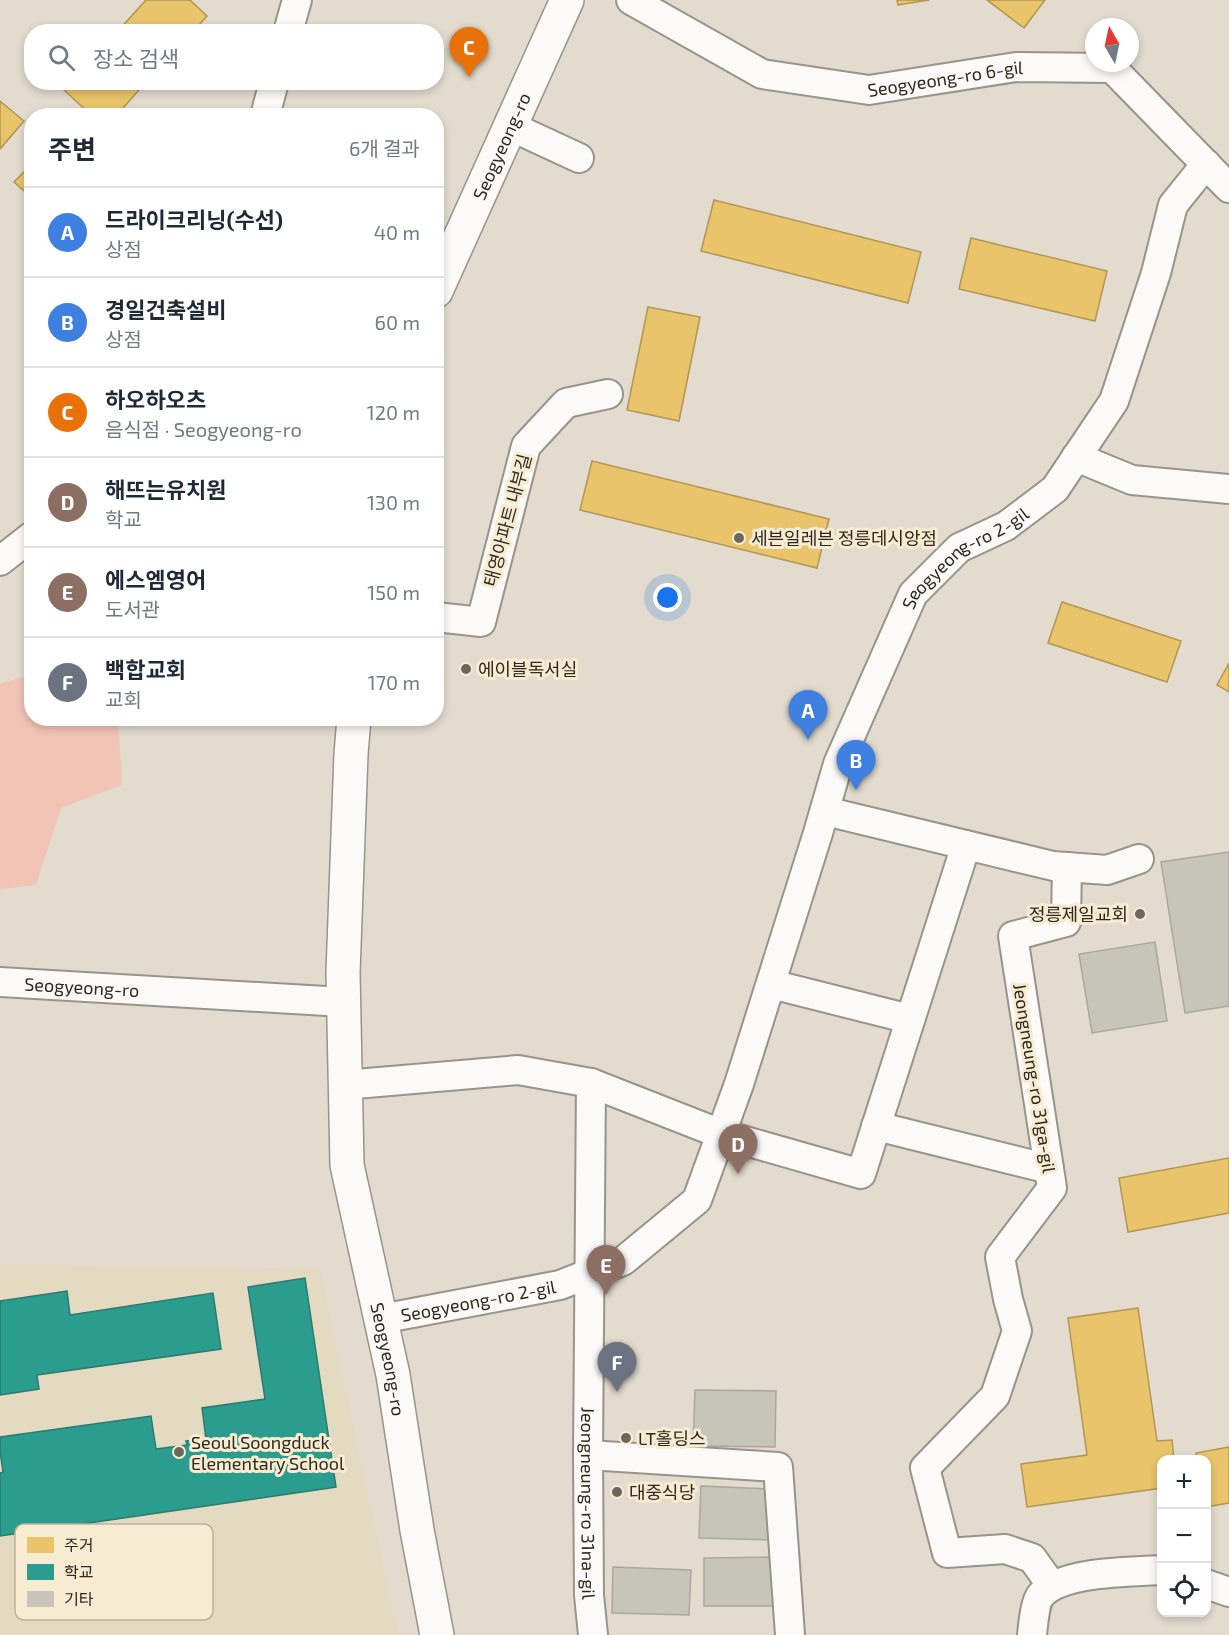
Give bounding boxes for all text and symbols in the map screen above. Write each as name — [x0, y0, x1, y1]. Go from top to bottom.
north arrow — [1085, 18, 1139, 72]
search box — [24, 24, 444, 90]
pin: C — [450, 28, 488, 77]
icon: search — [45, 41, 78, 74]
text: 장소 검색 — [93, 45, 179, 71]
street label: Seogyeong-ro 6-gil — [866, 56, 1024, 101]
street label: Seogyeong-ro — [468, 89, 535, 203]
text: 주변 — [48, 133, 96, 164]
text: 6개 결과 — [349, 136, 420, 160]
text: 드라이크리닝(수선) — [105, 206, 283, 232]
text: A — [61, 220, 74, 244]
text: 40 m — [374, 220, 420, 244]
text: 상점 — [105, 237, 142, 261]
text: 경일건축설비 — [105, 296, 226, 322]
text: B — [61, 310, 74, 334]
text: 60 m — [375, 310, 420, 334]
text: 상점 — [105, 327, 142, 351]
text: 하오하오츠 — [105, 386, 206, 412]
text: C — [62, 400, 73, 424]
text: 120 m — [367, 400, 420, 424]
text: 음식점 · Seogyeong-ro — [105, 417, 302, 441]
street label: 태영아파트 내부길 — [479, 451, 535, 589]
text: 해뜨는유치원 — [105, 476, 226, 502]
text: D — [61, 490, 74, 514]
text: 130 m — [367, 490, 420, 514]
street label: Seogyeong-ro 2-gil — [897, 502, 1033, 612]
text: 학교 — [105, 507, 142, 531]
place label: 세븐일레븐 정릉데시앙점 — [751, 527, 937, 549]
marker: 세븐일레븐 정릉데시앙점 — [732, 531, 746, 545]
text: 에스엠영어 — [105, 566, 206, 592]
text: E — [62, 580, 73, 604]
text: 150 m — [367, 580, 420, 604]
your location — [653, 583, 682, 612]
text: 도서관 — [105, 597, 160, 621]
text: 백합교회 — [105, 656, 186, 682]
place label: 에이블독서실 — [478, 658, 577, 680]
marker: 에이블독서실 — [459, 662, 473, 676]
text: F — [62, 670, 73, 694]
text: 170 m — [368, 670, 420, 694]
text: 교회 — [105, 687, 142, 711]
pin: A — [788, 690, 828, 740]
pin: B — [836, 740, 876, 790]
place label: 정릉제일교회 — [1029, 903, 1128, 925]
marker: 정릉제일교회 — [1133, 907, 1147, 921]
street label: Seogyeong-ro — [24, 972, 140, 1001]
street label: Jeongneung-ro 31ga-gil — [1009, 982, 1061, 1175]
pin: D — [718, 1124, 758, 1174]
pin: E — [586, 1246, 626, 1295]
street label: Seogyeong-ro 2-gil — [399, 1275, 558, 1326]
street label: Seogyeong-ro — [366, 1300, 410, 1418]
pin: F — [598, 1342, 636, 1392]
street label: Jeongneung-ro 31na-gil — [577, 1407, 600, 1601]
place label: LT홀딩스 — [638, 1427, 706, 1449]
place label: Seoul Soongduck Elementary School — [191, 1431, 345, 1474]
marker: LT홀딩스 — [619, 1431, 633, 1445]
marker: Seoul Soongduck Elementary School — [172, 1445, 186, 1459]
map controls — [1157, 1455, 1211, 1617]
button: + — [1157, 1455, 1211, 1509]
place label: 대중식당 — [629, 1481, 695, 1503]
marker: 대중식당 — [610, 1485, 624, 1499]
button: − — [1157, 1509, 1211, 1563]
legend — [15, 1524, 213, 1620]
text: 주거 — [64, 1535, 93, 1554]
text: 학교 — [64, 1562, 93, 1581]
button: locate — [1157, 1563, 1211, 1617]
text: 기타 — [64, 1589, 94, 1608]

